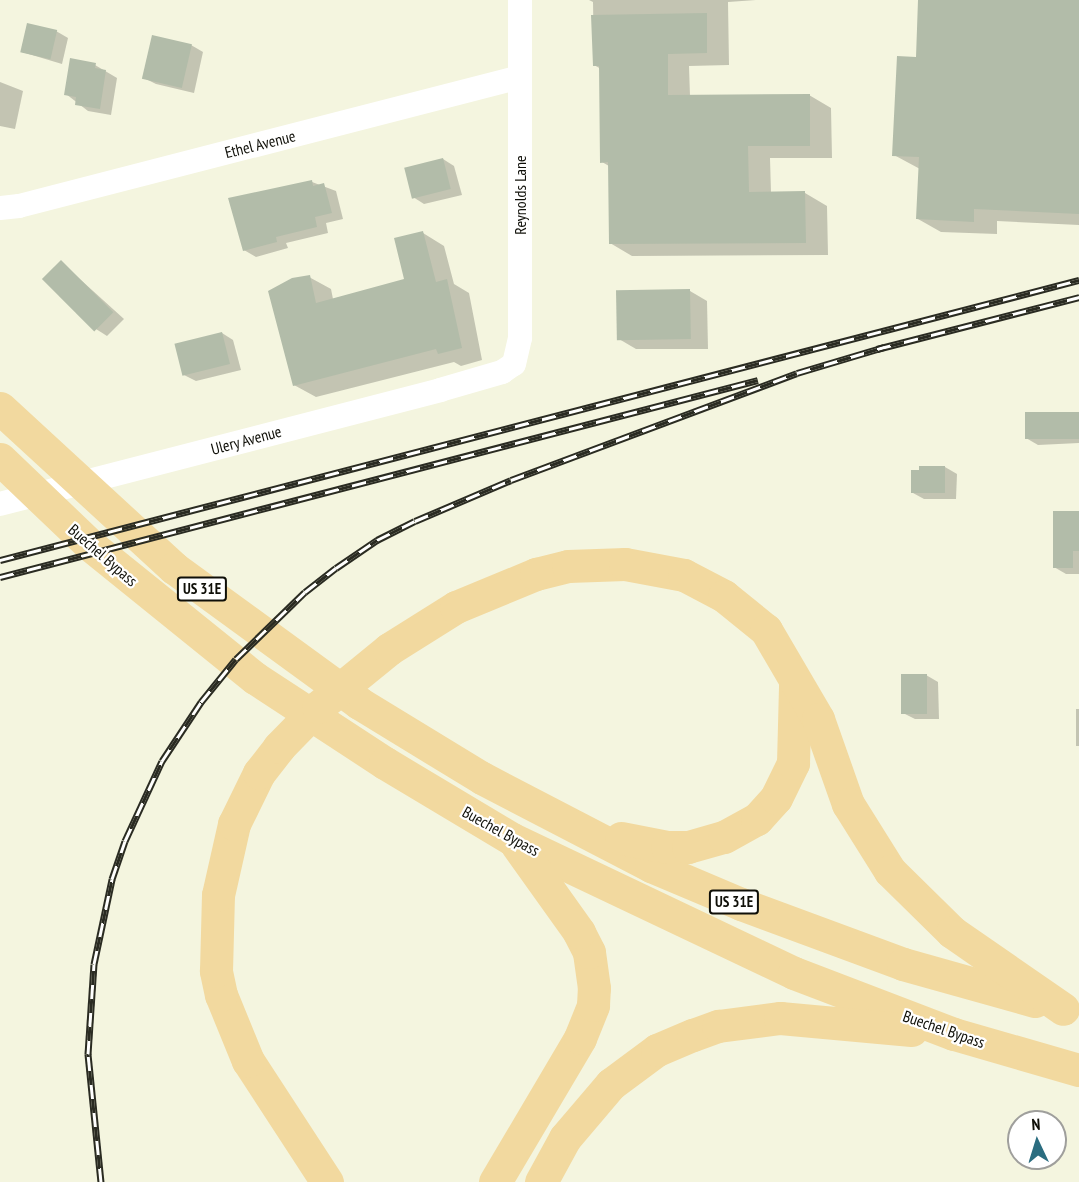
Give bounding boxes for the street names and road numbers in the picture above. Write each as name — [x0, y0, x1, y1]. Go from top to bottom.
street label: Ethel Avenue — [223, 126, 297, 162]
street label: Reynolds Lane — [510, 155, 530, 235]
street label: Ulery Avenue — [208, 421, 284, 459]
street label: Buechel Bypass — [65, 520, 141, 590]
road number: US 31E — [176, 577, 228, 601]
street label: Buechel Bypass — [459, 802, 543, 860]
road number: US 31E — [708, 890, 760, 914]
street label: Buechel Bypass — [901, 1006, 987, 1052]

